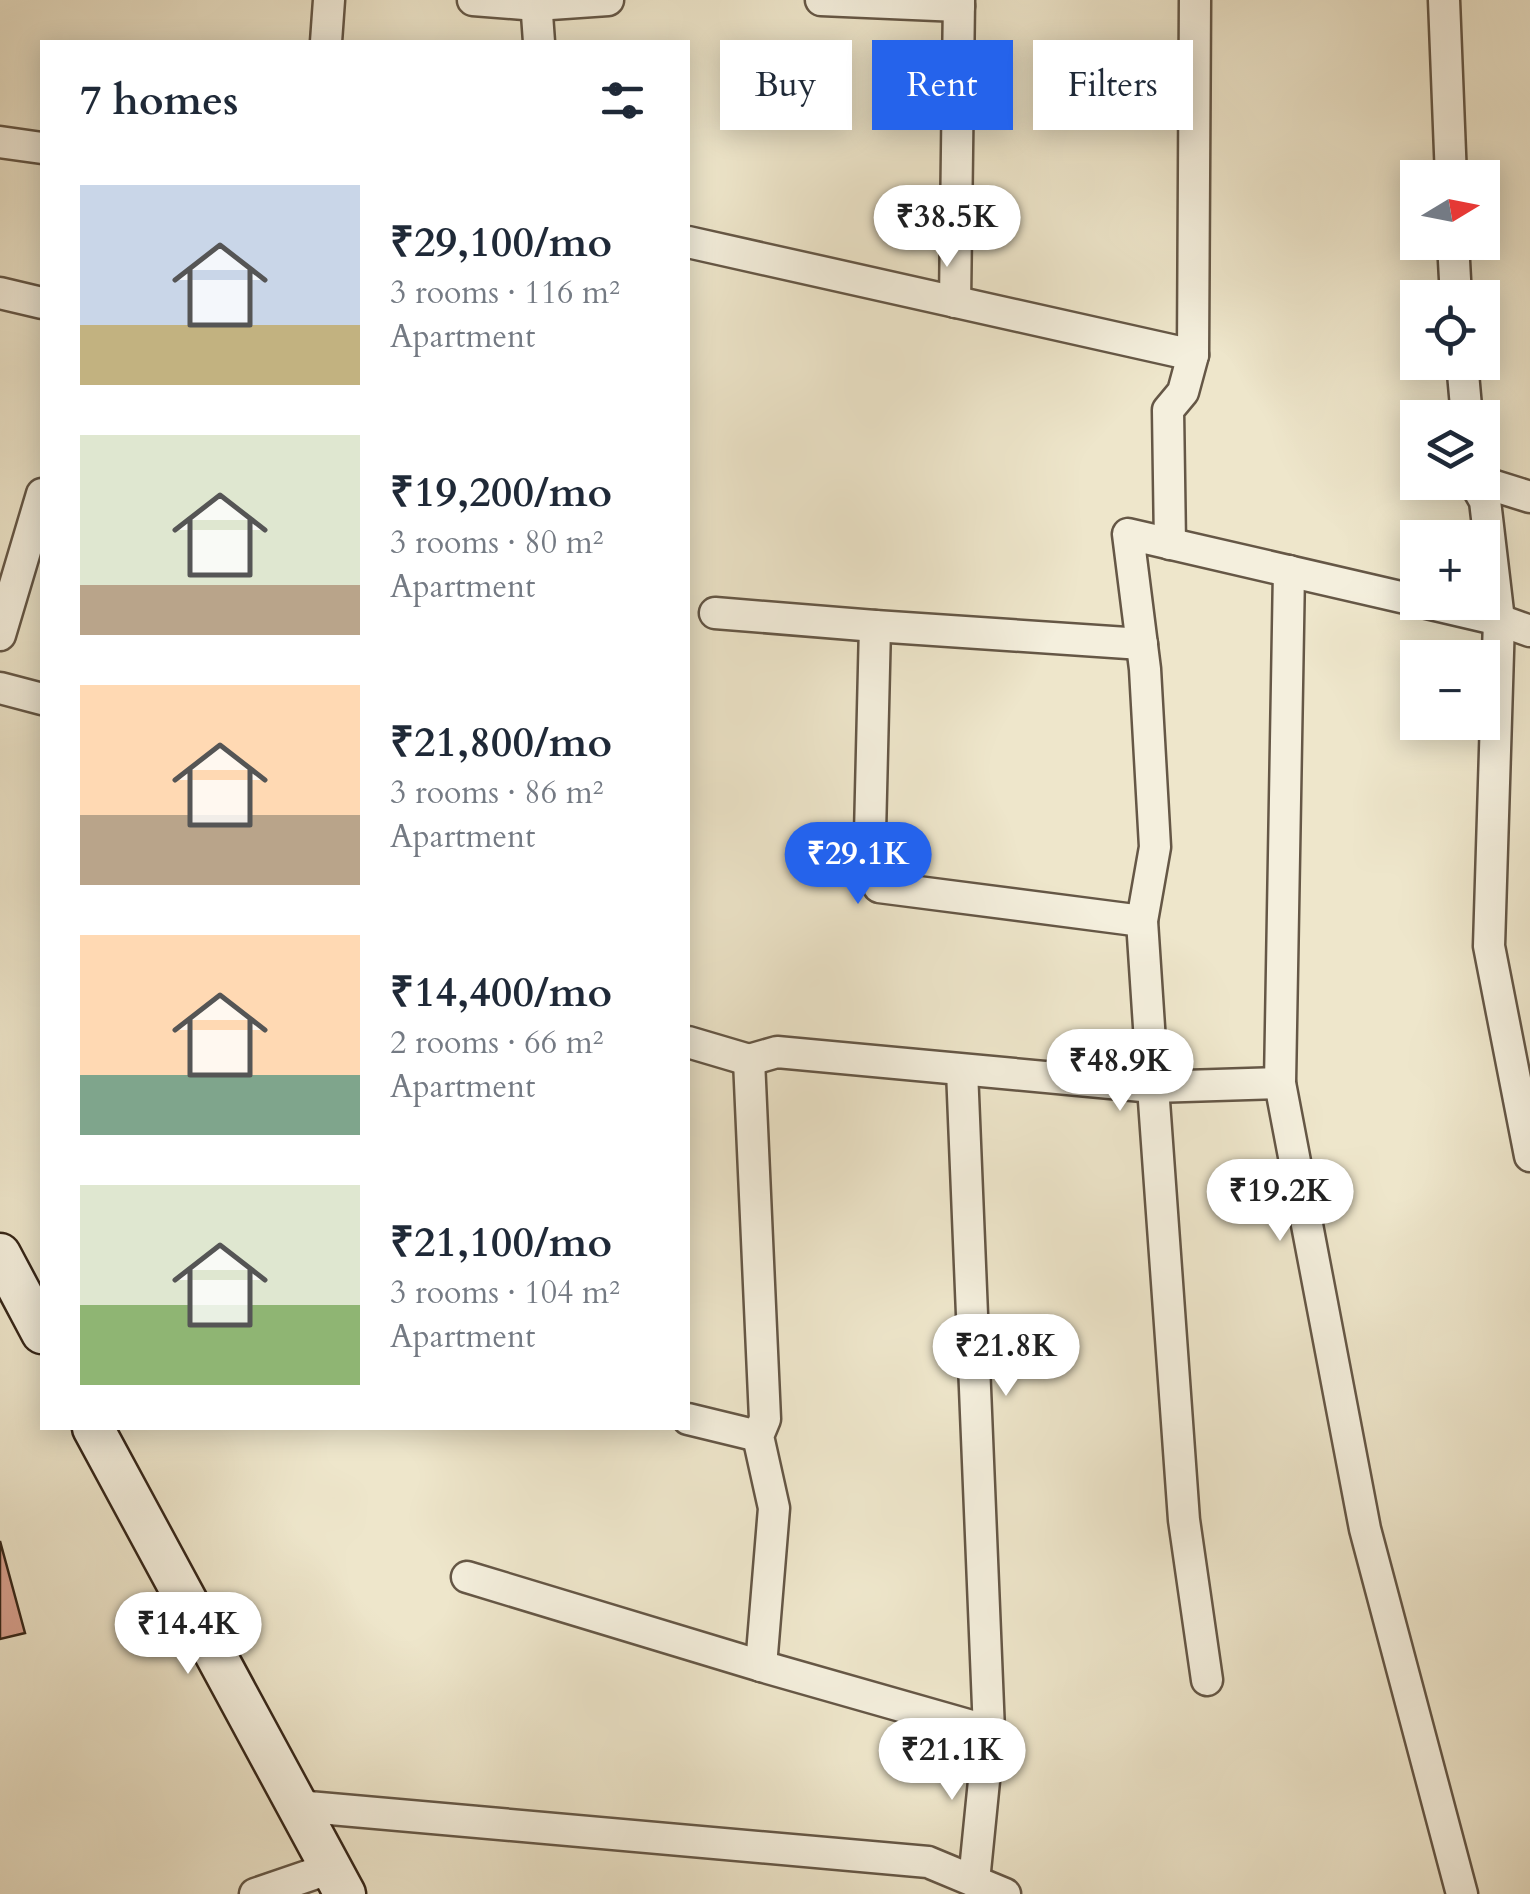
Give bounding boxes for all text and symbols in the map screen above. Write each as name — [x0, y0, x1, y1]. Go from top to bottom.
chip: Buy — [720, 40, 852, 130]
chip: Rent — [872, 40, 1013, 130]
chip: Filters — [1033, 40, 1193, 130]
text: 7 homes — [80, 72, 238, 129]
icon: filters — [595, 73, 650, 128]
north arrow — [1400, 160, 1500, 260]
map controls — [1400, 160, 1500, 740]
pin: ₹38.5K — [866, 185, 1028, 270]
text: ₹38.5K — [896, 195, 998, 239]
text: ₹29,100/mo — [390, 214, 612, 271]
icon: home — [160, 225, 280, 345]
text: 3 rooms · 116 m² — [390, 271, 620, 315]
button: locate — [1400, 280, 1500, 380]
text: Apartment — [390, 315, 535, 359]
button: layers — [1400, 400, 1500, 500]
text: ₹19,200/mo — [390, 464, 612, 521]
icon: home — [160, 475, 280, 595]
button: + — [1400, 520, 1500, 620]
text: 3 rooms · 80 m² — [390, 521, 603, 565]
text: Apartment — [390, 565, 535, 609]
button: − — [1400, 640, 1500, 740]
text: ₹21,800/mo — [390, 714, 612, 771]
icon: home — [160, 725, 280, 845]
text: 3 rooms · 86 m² — [390, 771, 603, 815]
text: Apartment — [390, 815, 535, 859]
pin: ₹29.1K — [777, 822, 939, 907]
text: ₹29.1K — [807, 832, 909, 876]
text: ₹14,400/mo — [390, 964, 612, 1021]
icon: home — [160, 975, 280, 1095]
text: 2 rooms · 66 m² — [390, 1021, 603, 1065]
pin: ₹48.9K — [1039, 1029, 1201, 1114]
text: ₹48.9K — [1069, 1039, 1171, 1083]
text: Apartment — [390, 1065, 535, 1109]
pin: ₹19.2K — [1199, 1159, 1361, 1244]
text: ₹19.2K — [1229, 1169, 1331, 1213]
text: ₹21,100/mo — [390, 1214, 612, 1271]
icon: home — [160, 1225, 280, 1345]
text: 3 rooms · 104 m² — [390, 1271, 620, 1315]
pin: ₹21.8K — [925, 1314, 1087, 1399]
text: Apartment — [390, 1315, 535, 1359]
text: ₹21.8K — [955, 1324, 1057, 1368]
pin: ₹14.4K — [107, 1592, 269, 1677]
text: ₹14.4K — [137, 1602, 239, 1646]
pin: ₹21.1K — [871, 1718, 1033, 1803]
text: ₹21.1K — [901, 1728, 1003, 1772]

